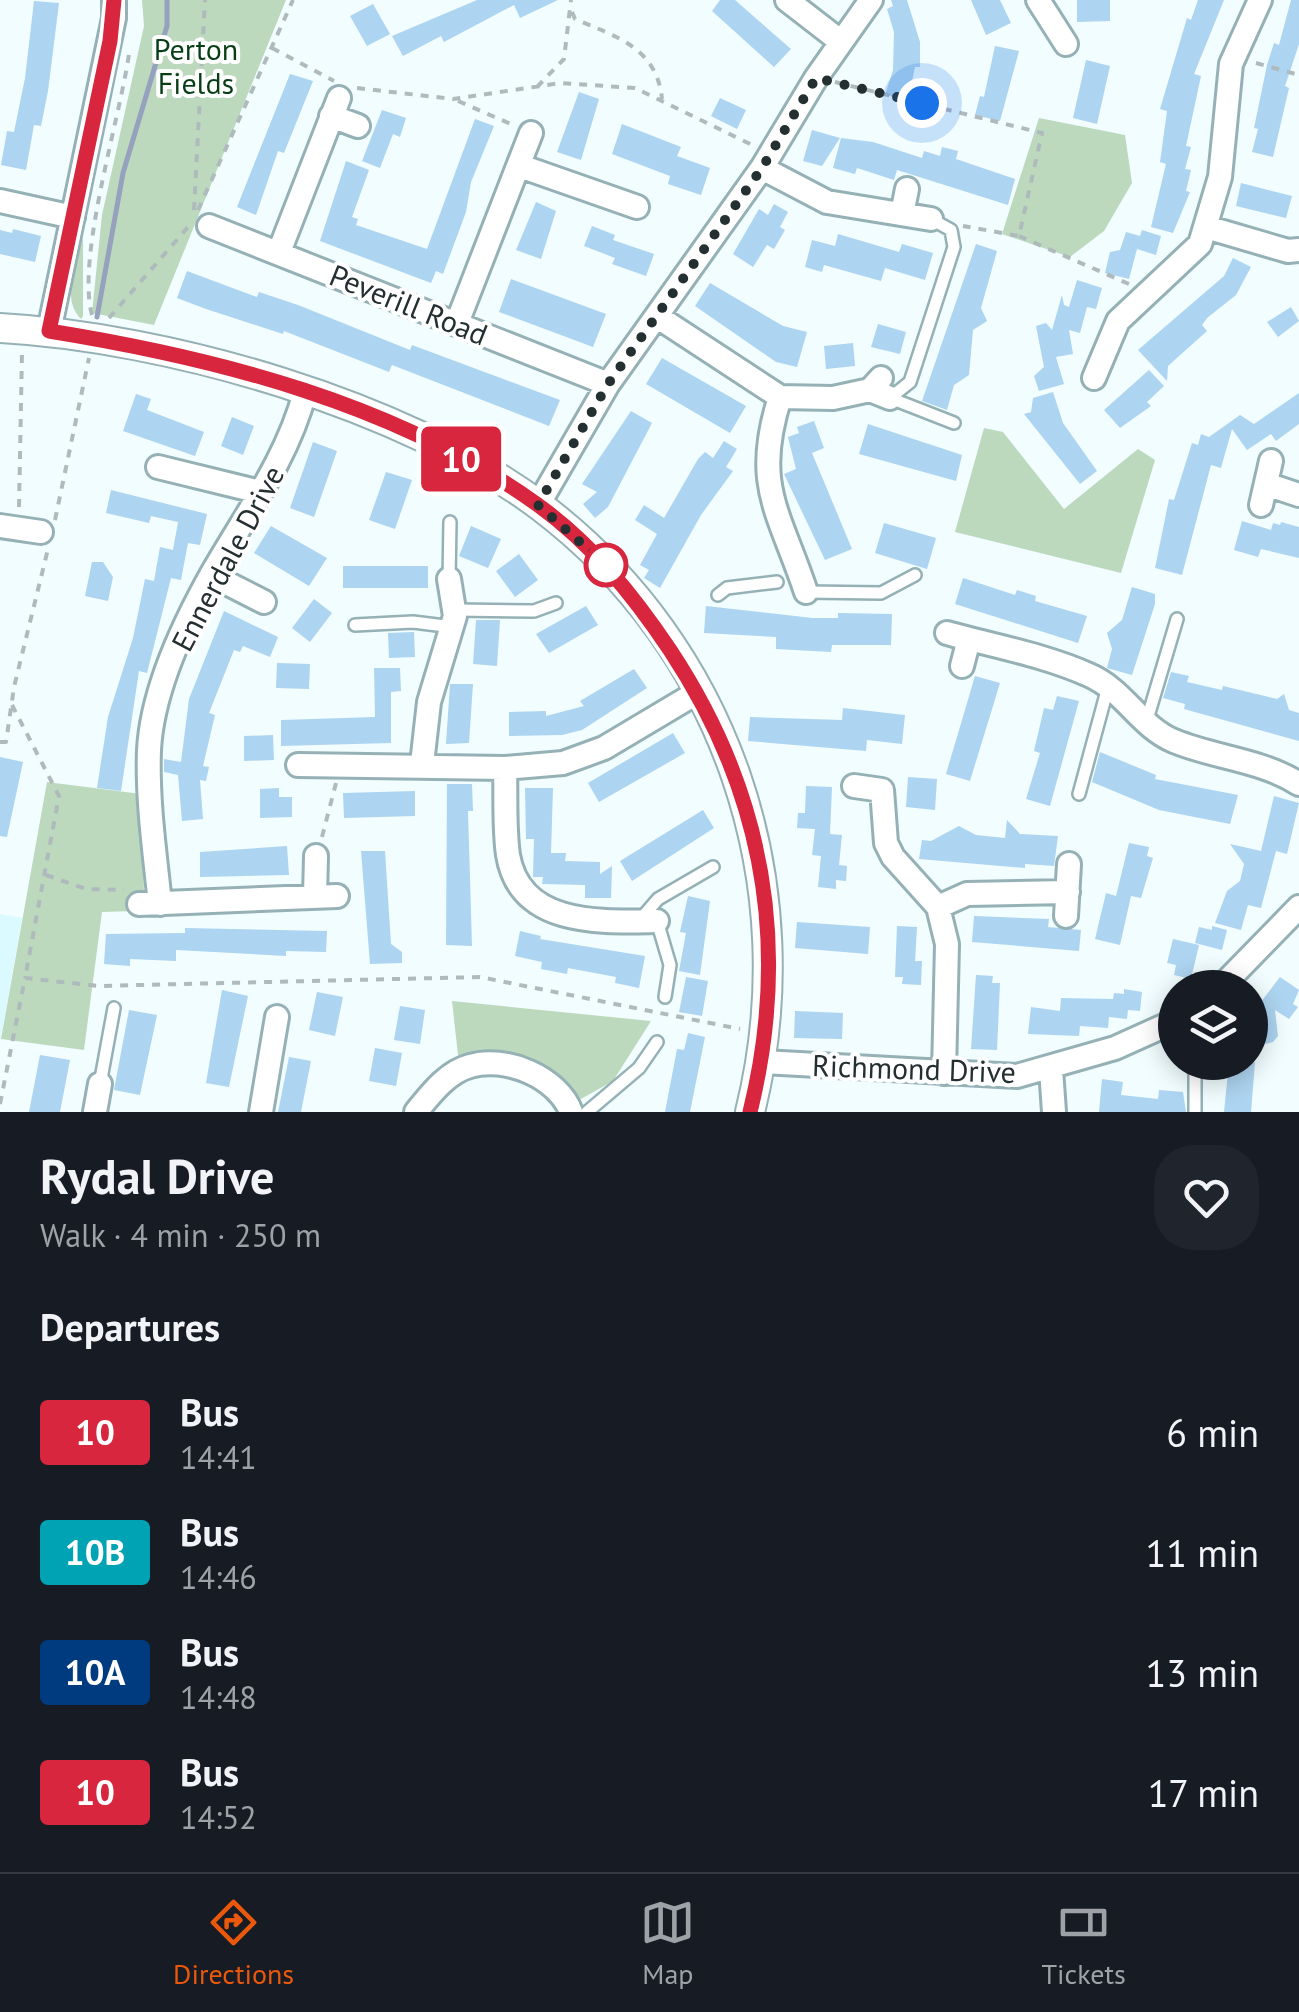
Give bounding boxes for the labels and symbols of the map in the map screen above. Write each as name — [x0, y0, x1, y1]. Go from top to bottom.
park label: Perton Fields — [154, 29, 238, 102]
your location — [897, 78, 947, 128]
street label: Peverill Road — [324, 255, 494, 353]
line badge: 10 — [416, 426, 506, 492]
street label: Ennerdale Drive — [162, 459, 292, 657]
unlabelled marker — [585, 544, 627, 586]
street label: Richmond Drive — [811, 1045, 1017, 1091]

